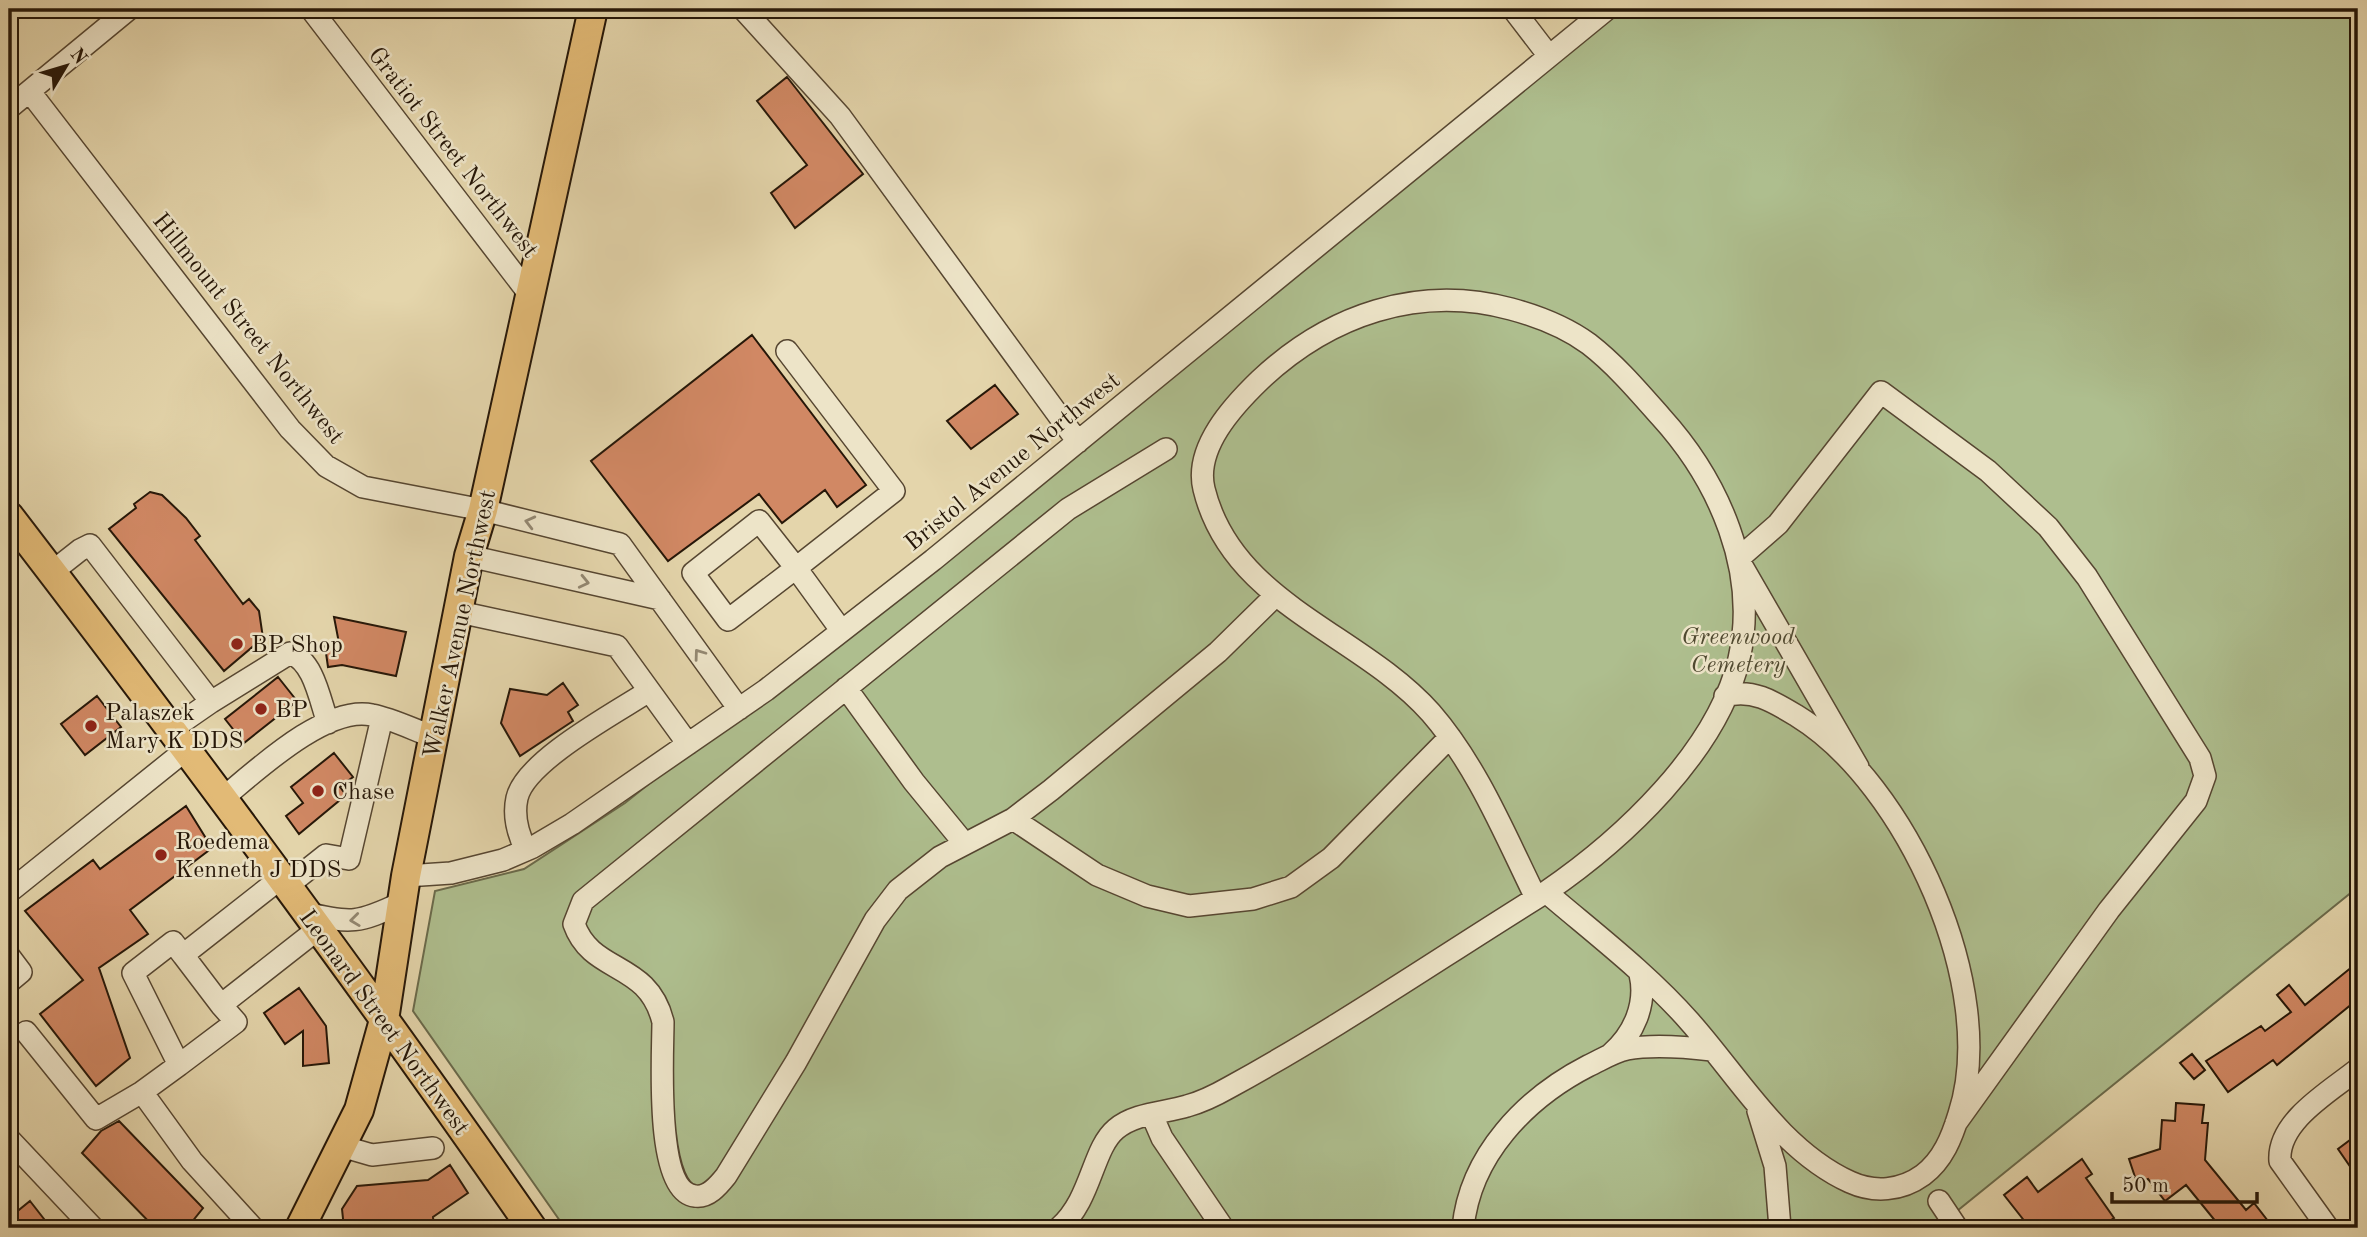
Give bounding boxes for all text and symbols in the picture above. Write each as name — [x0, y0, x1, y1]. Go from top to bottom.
north arrow — [32, 32, 102, 102]
street label: Gratiot Street Northwest — [363, 43, 542, 263]
text: N — [65, 45, 90, 69]
street label: Hillmount Street Northwest — [147, 209, 348, 449]
street label: Bristol Avenue Northwest — [901, 369, 1125, 556]
street label: Walker Avenue Northwest — [421, 488, 501, 761]
one-way arrow — [524, 516, 536, 530]
one-way arrow — [578, 574, 590, 588]
park label: Greenwood Cemetery — [1681, 626, 1795, 678]
place label: BP Shop — [251, 634, 343, 658]
marker: BP Shop — [229, 636, 245, 652]
one-way arrow — [695, 649, 707, 662]
place label: BP — [275, 699, 308, 723]
marker: BP — [253, 701, 269, 717]
place label: Palaszek Mary K DDS — [105, 702, 243, 754]
marker: Palaszek Mary K DDS — [83, 718, 99, 734]
place label: Chase — [332, 781, 394, 805]
marker: Chase — [310, 783, 326, 799]
place label: Roedema Kenneth J DDS — [175, 831, 341, 883]
marker: Roedema Kenneth J DDS — [153, 847, 169, 863]
street label: Leonard Street Northwest — [294, 906, 473, 1140]
one-way arrow — [349, 913, 361, 928]
scale bar — [2112, 1160, 2257, 1204]
text: 50 m — [2122, 1176, 2169, 1197]

